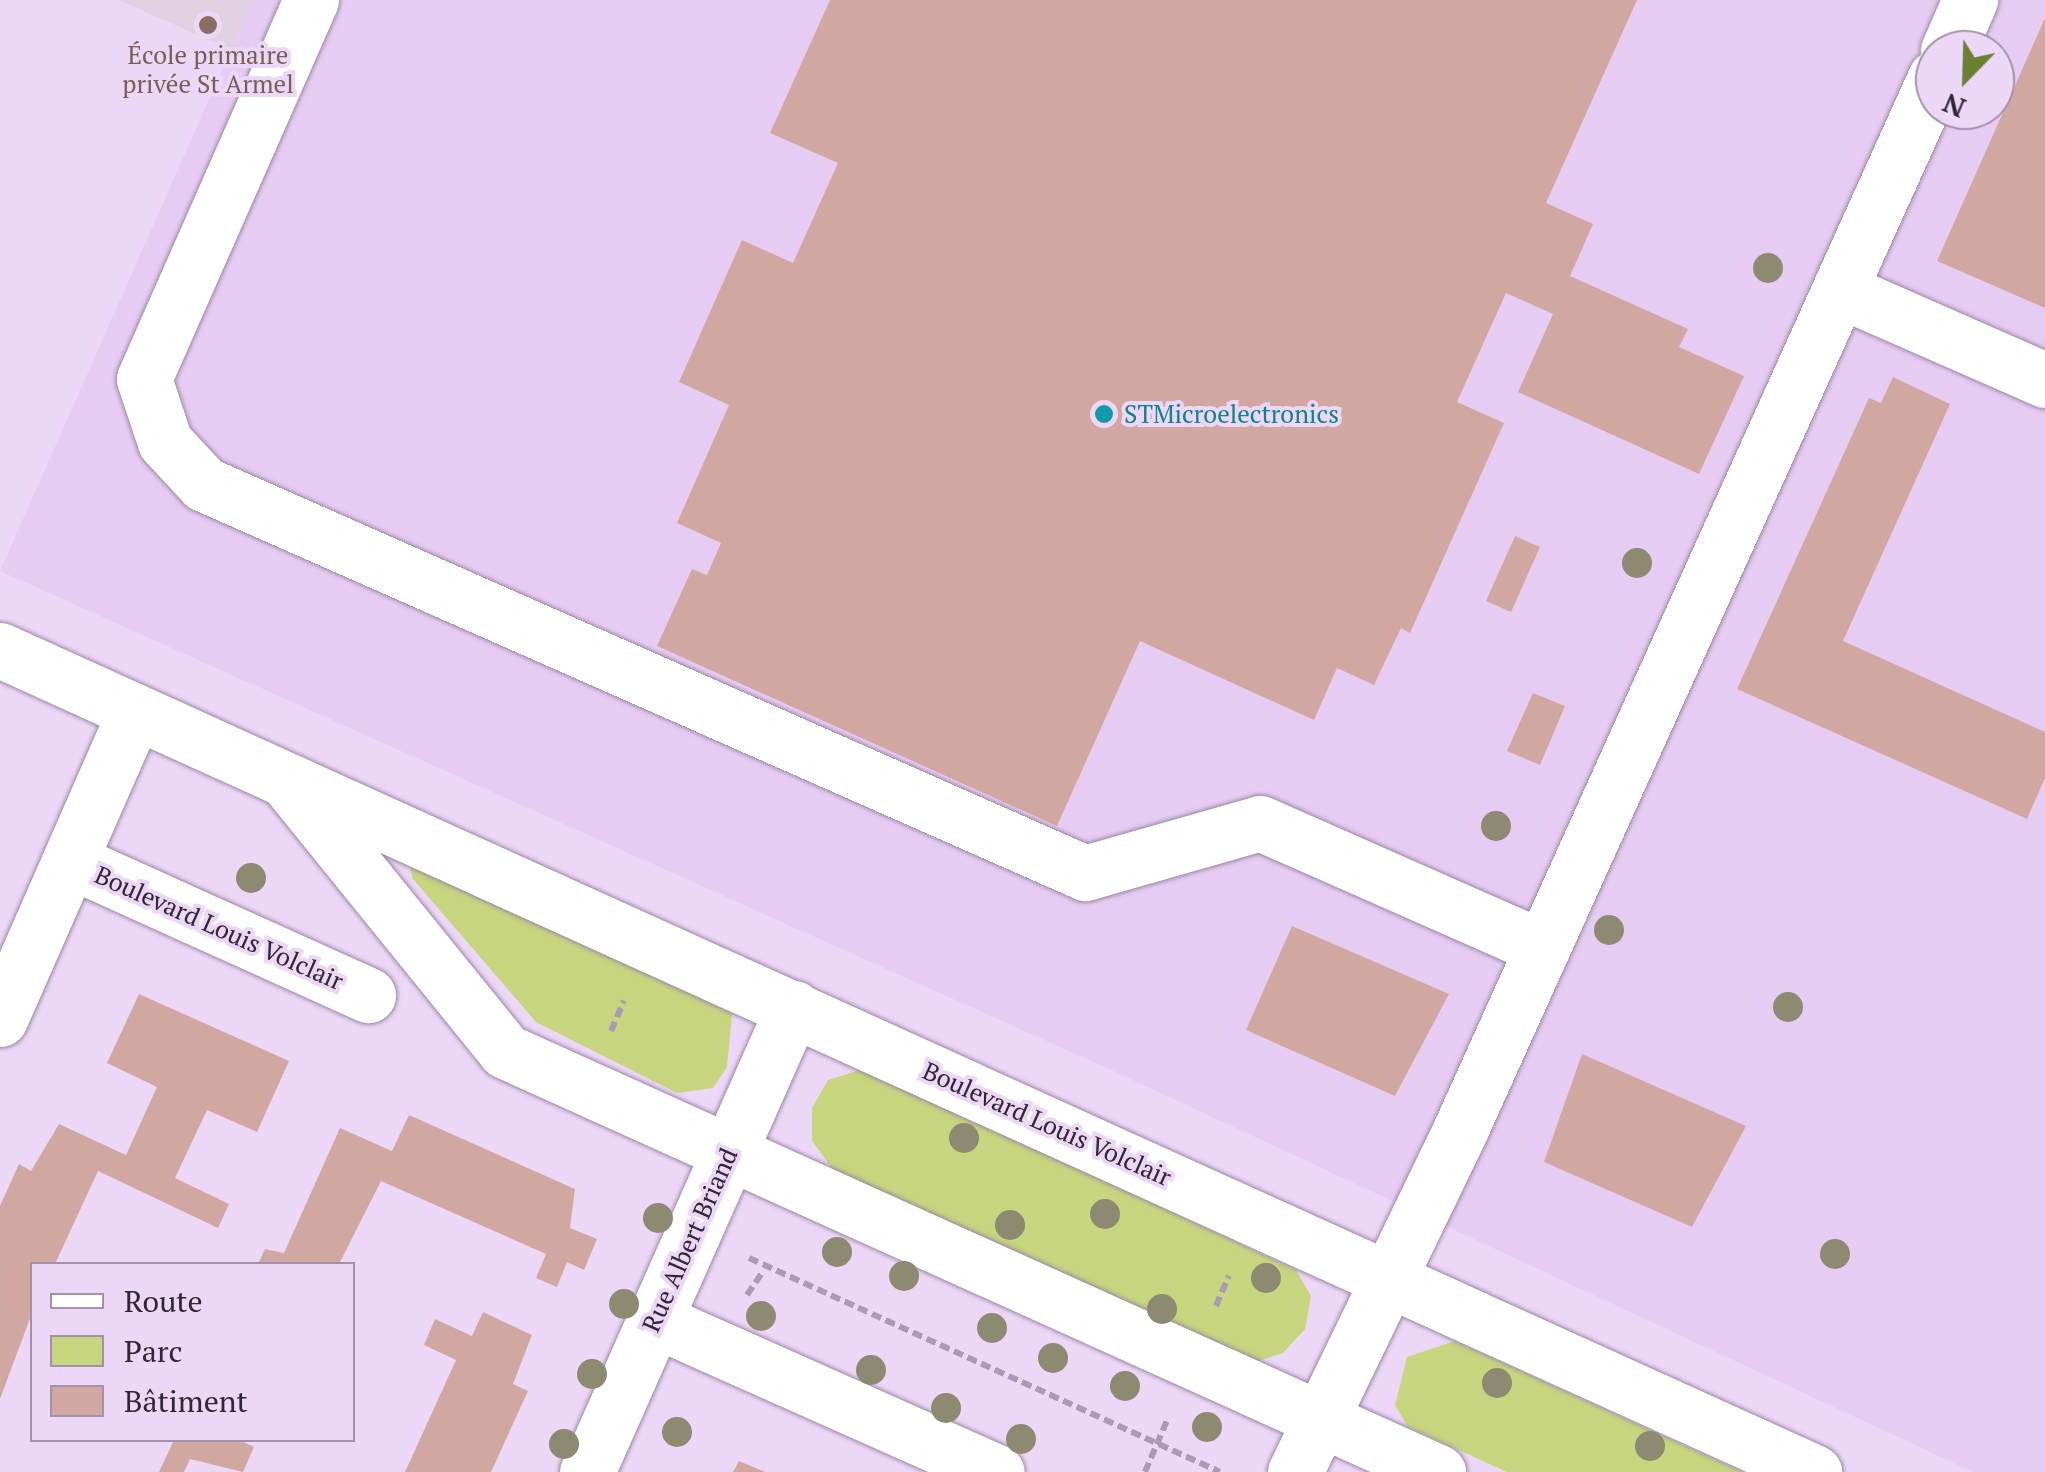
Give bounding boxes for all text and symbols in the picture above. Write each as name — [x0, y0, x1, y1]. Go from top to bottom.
marker: École primaire privée St Armel — [197, 14, 219, 36]
north arrow — [1915, 30, 2015, 130]
place label: École primaire privée St Armel — [122, 41, 294, 100]
text: N — [1937, 85, 1971, 127]
place label: STMicroelectronics — [1124, 399, 1339, 429]
marker: STMicroelectronics — [1093, 403, 1115, 425]
street label: Boulevard Louis Volclair — [90, 859, 348, 997]
street label: Boulevard Louis Volclair — [918, 1055, 1176, 1193]
street label: Rue Albert Briand — [636, 1143, 744, 1337]
legend — [30, 1262, 355, 1442]
text: Route — [124, 1281, 203, 1321]
text: Parc — [124, 1331, 183, 1371]
text: Bâtiment — [124, 1381, 248, 1421]

